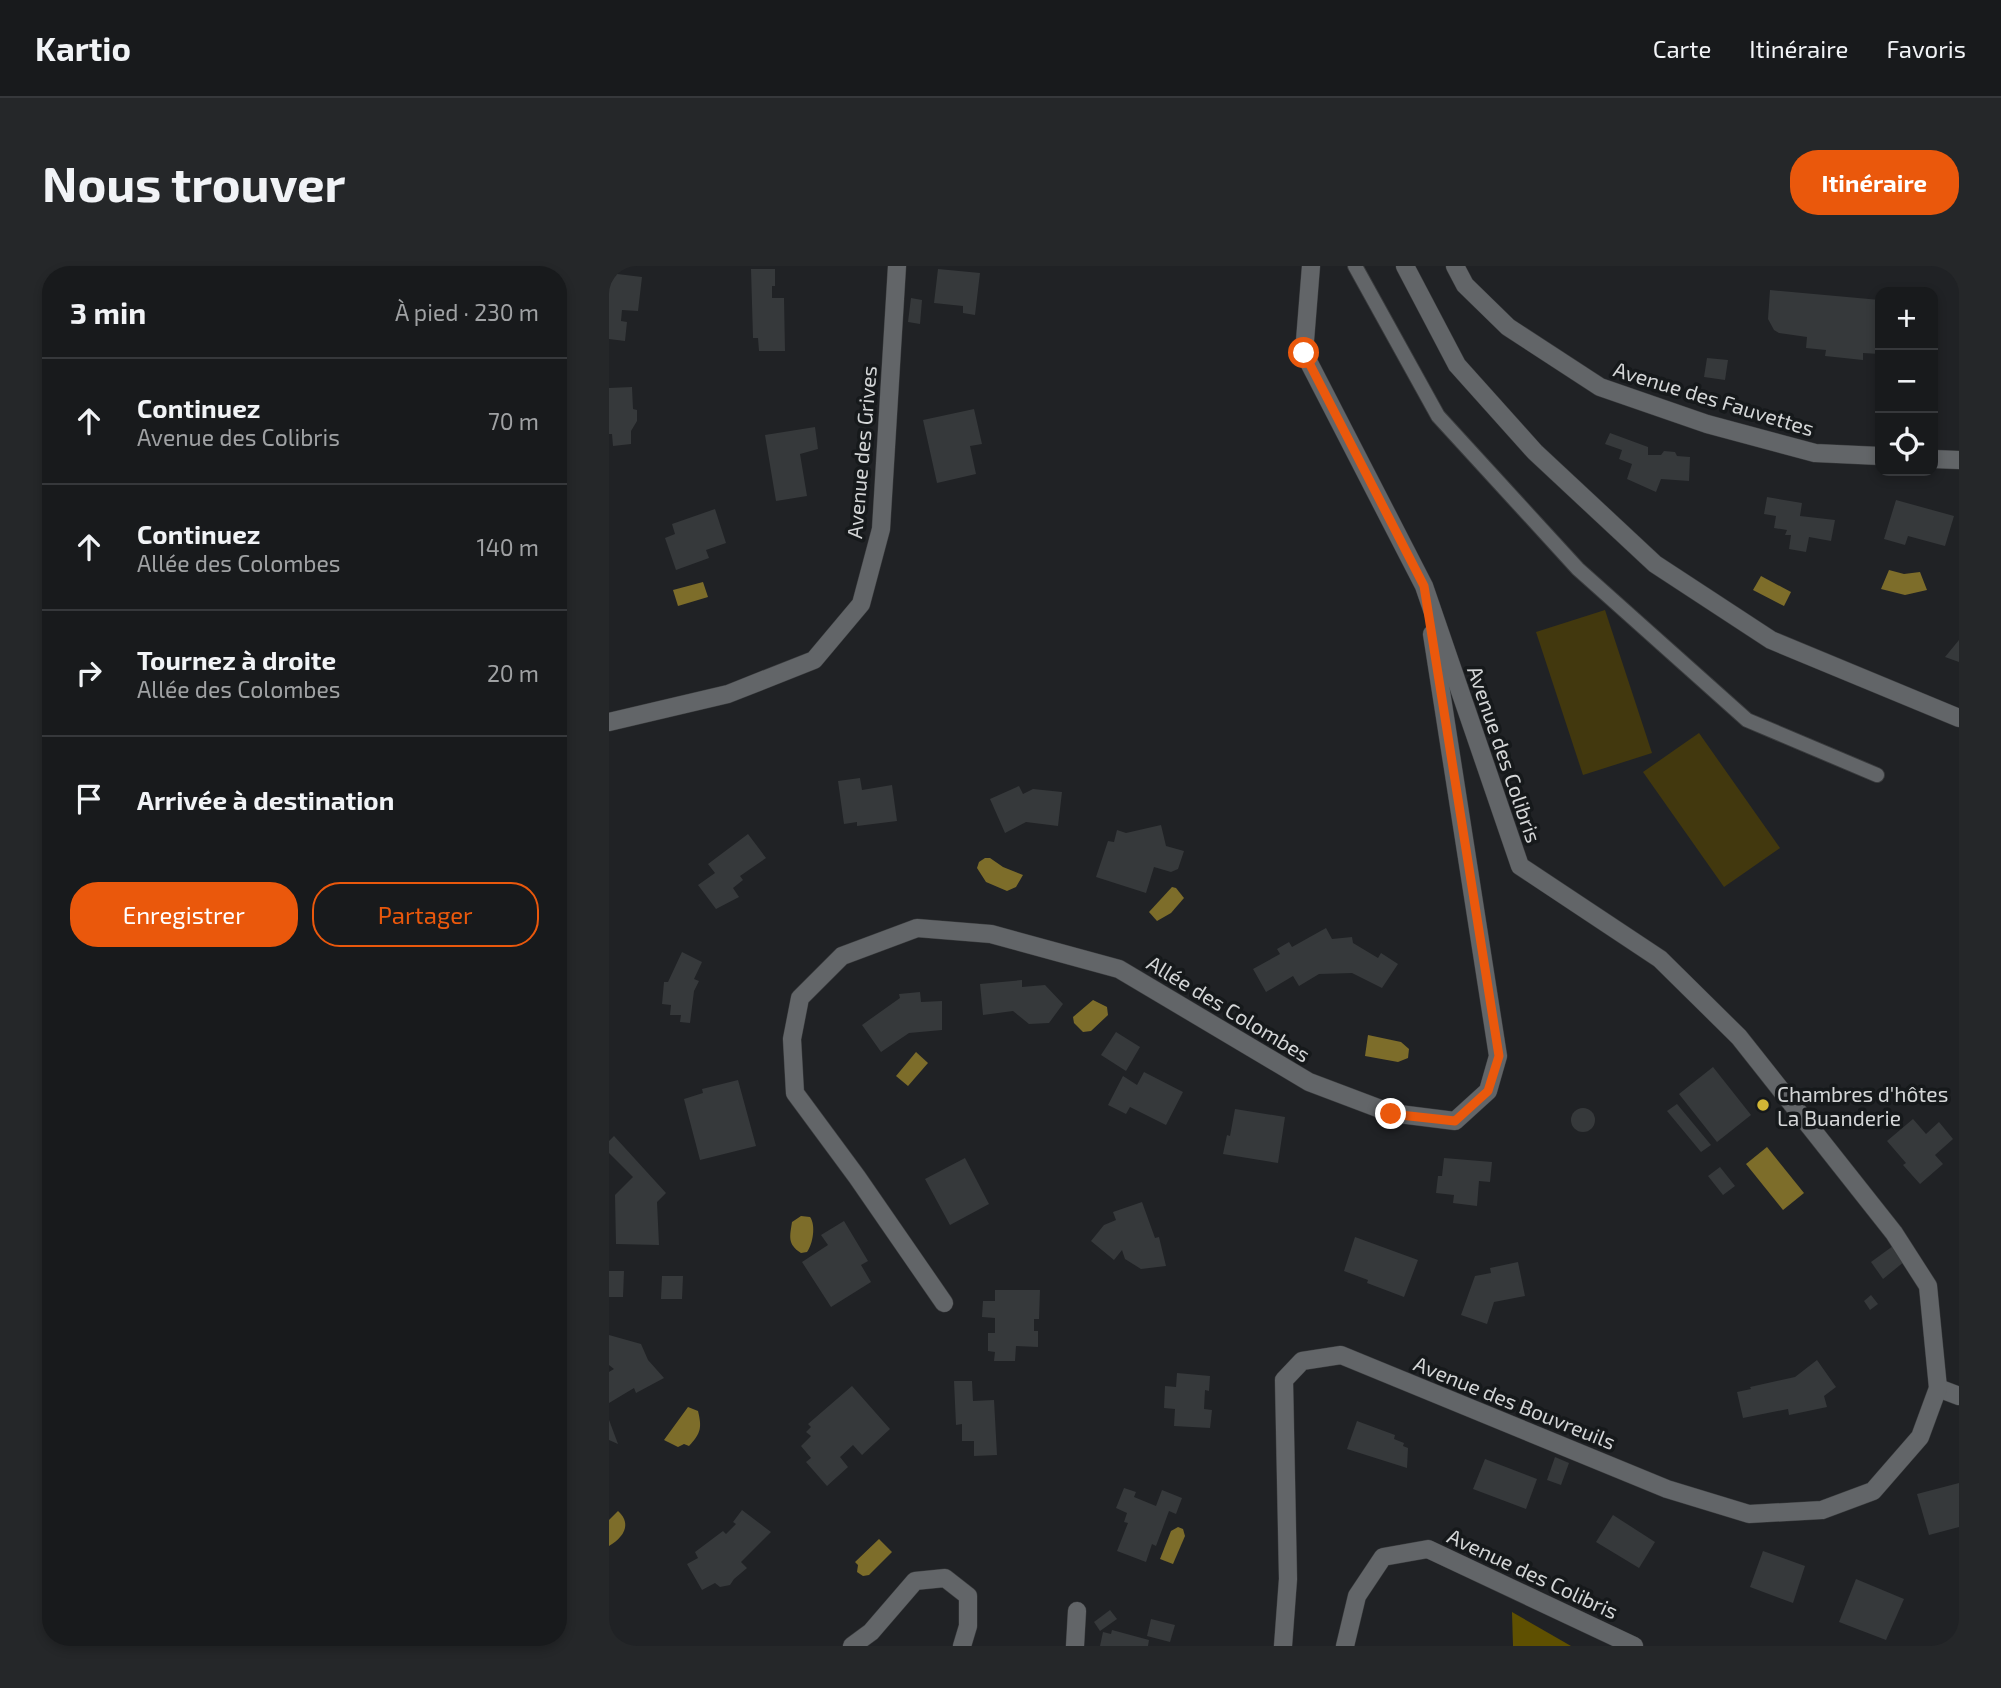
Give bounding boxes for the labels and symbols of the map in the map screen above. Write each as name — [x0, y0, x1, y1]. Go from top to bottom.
route start — [1288, 337, 1319, 368]
street label: Avenue des Fauvettes — [1611, 356, 1817, 440]
street label: Avenue des Grives — [841, 364, 881, 540]
street label: Avenue des Colibris — [1463, 662, 1547, 846]
street label: Allée des Colombes — [1143, 949, 1315, 1067]
place label: Chambres d'hôtes La Buanderie — [1777, 1081, 1948, 1130]
marker: Chambres d'hôtes La Buanderie — [1755, 1097, 1771, 1113]
route end — [1375, 1098, 1406, 1129]
street label: Avenue des Bouvreuils — [1411, 1350, 1619, 1454]
street label: Avenue des Colibris — [1444, 1523, 1622, 1623]

